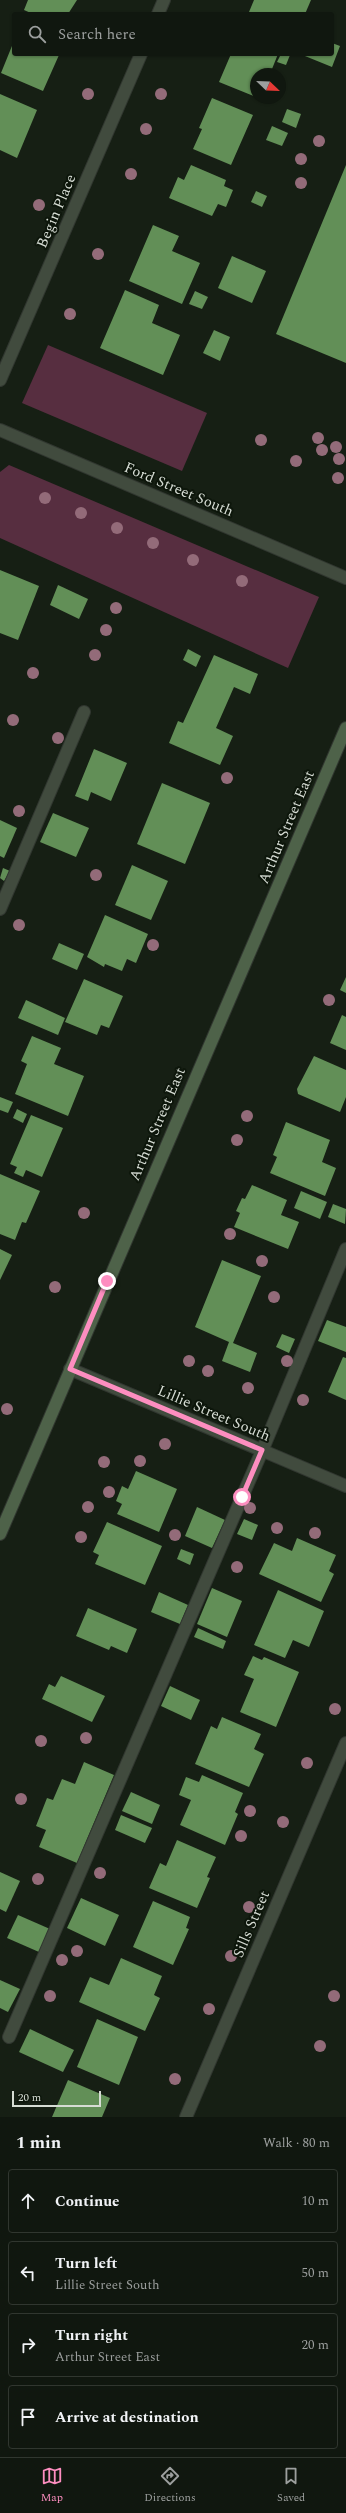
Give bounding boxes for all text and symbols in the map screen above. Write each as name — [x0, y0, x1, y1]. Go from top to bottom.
search box — [12, 12, 334, 56]
icon: search — [26, 23, 48, 45]
text: Search here — [58, 23, 136, 46]
north arrow — [250, 68, 286, 104]
street label: Begin Place — [31, 171, 82, 252]
street label: Ford Street South — [121, 456, 237, 523]
street label: Arthur Street East — [252, 767, 321, 887]
street label: Arthur Street East — [123, 1064, 192, 1184]
route end — [98, 1272, 116, 1290]
street label: Lillie Street South — [154, 1379, 274, 1448]
route start — [233, 1488, 251, 1506]
street label: Sills Street — [227, 1887, 276, 1961]
scale bar — [12, 2089, 101, 2108]
text: 20 m — [18, 2089, 41, 2106]
text: 1 min — [16, 2130, 61, 2156]
text: Walk · 80 m — [263, 2133, 330, 2153]
icon: ahead — [17, 2190, 39, 2212]
text: Continue — [55, 2190, 120, 2213]
text: 10 m — [302, 2191, 329, 2211]
text: Turn left — [55, 2252, 117, 2275]
icon: left — [17, 2262, 39, 2284]
text: 50 m — [302, 2263, 329, 2283]
text: Lillie Street South — [55, 2275, 160, 2295]
text: Turn right — [55, 2324, 128, 2347]
icon: right — [17, 2334, 39, 2356]
text: 20 m — [302, 2335, 329, 2355]
text: Arthur Street East — [55, 2347, 160, 2367]
icon: arrive — [17, 2406, 39, 2428]
text: Arrive at destination — [55, 2406, 199, 2429]
tab: Map — [41, 2465, 63, 2506]
tab: Directions — [144, 2465, 196, 2506]
tab: Saved — [277, 2465, 305, 2506]

